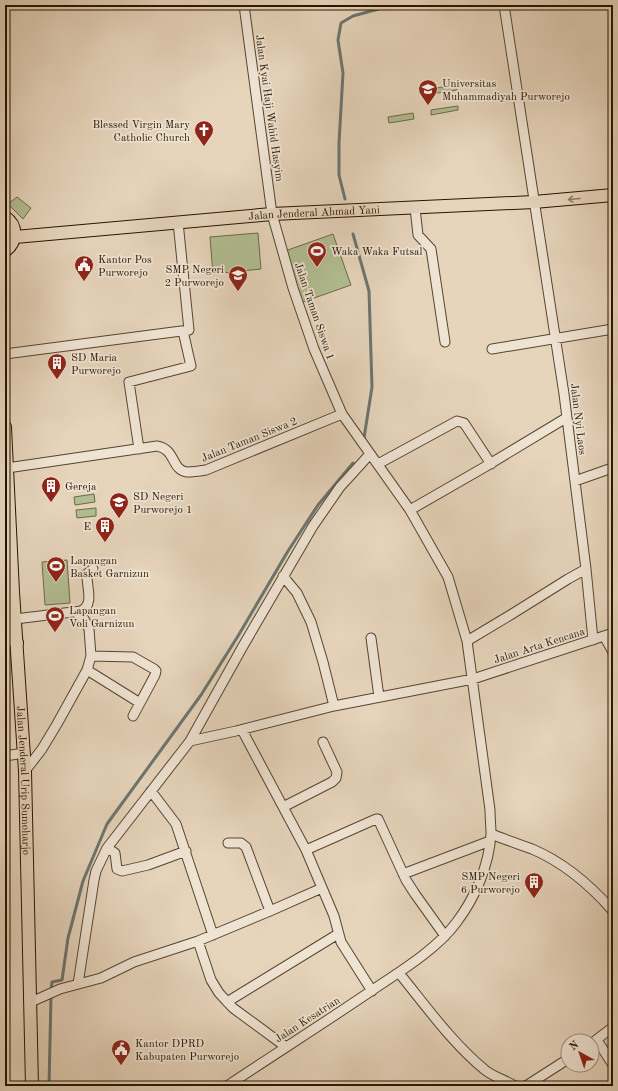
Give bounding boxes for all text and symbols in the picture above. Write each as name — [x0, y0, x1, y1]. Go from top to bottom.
street label: Jalan Kyai Haji Wahid Hasyim — [253, 34, 284, 183]
school or university icon: Universitas Muhammadiyah Purworejo — [417, 78, 439, 106]
place label: Universitas Muhammadiyah Purworejo — [442, 79, 570, 103]
church icon: Blessed Virgin Mary Catholic Church — [193, 119, 215, 147]
place label: Blessed Virgin Mary Catholic Church — [93, 120, 190, 144]
one-way arrow — [568, 195, 581, 202]
street label: Jalan Jenderal Ahmad Yani — [248, 205, 380, 223]
sports icon: Waka Waka Futsal — [306, 240, 328, 268]
place label: Waka Waka Futsal — [331, 247, 422, 258]
public building icon: Kantor Pos Purworejo — [73, 254, 95, 282]
place label: Kantor Pos Purworejo — [98, 255, 152, 279]
street label: Jalan Taman Siswa 1 — [292, 261, 335, 362]
school or university icon: SMP Negeri 2 Purworejo — [227, 264, 249, 292]
place label: SMP Negeri 2 Purworejo — [165, 265, 224, 289]
building icon: SD Maria Purworejo — [46, 352, 68, 380]
place label: SD Maria Purworejo — [71, 353, 121, 377]
street label: Jalan Nyi Laos — [568, 383, 587, 456]
street label: Jalan Taman Siswa 2 — [200, 416, 299, 465]
building icon: Gereja — [40, 475, 62, 503]
place label: Gereja — [65, 482, 97, 493]
school or university icon: SD Negeri Purworejo 1 — [108, 491, 130, 519]
place label: SD Negeri Purworejo 1 — [133, 492, 192, 516]
building icon: E — [94, 515, 116, 543]
place label: E — [83, 522, 91, 533]
sports icon: Lapangan Basket Garnizun — [45, 555, 67, 583]
place label: Lapangan Basket Garnizun — [70, 556, 149, 580]
sports icon: Lapangan Voli Garnizun — [44, 605, 66, 633]
place label: Lapangan Voli Garnizun — [69, 606, 134, 630]
street label: Jalan Arta Kencana — [493, 626, 587, 666]
street label: Jalan Jenderal Urip Sumoharjo — [14, 706, 31, 855]
building icon: SMP Negeri 6 Purworejo — [523, 871, 545, 899]
place label: SMP Negeri 6 Purworejo — [461, 872, 520, 896]
street label: Jalan Kesatrian — [273, 995, 342, 1045]
north arrow — [560, 1033, 600, 1073]
public building icon: Kantor DPRD Kabupaten Purworejo — [110, 1038, 132, 1066]
place label: Kantor DPRD Kabupaten Purworejo — [135, 1039, 239, 1063]
text: N — [568, 1039, 582, 1053]

